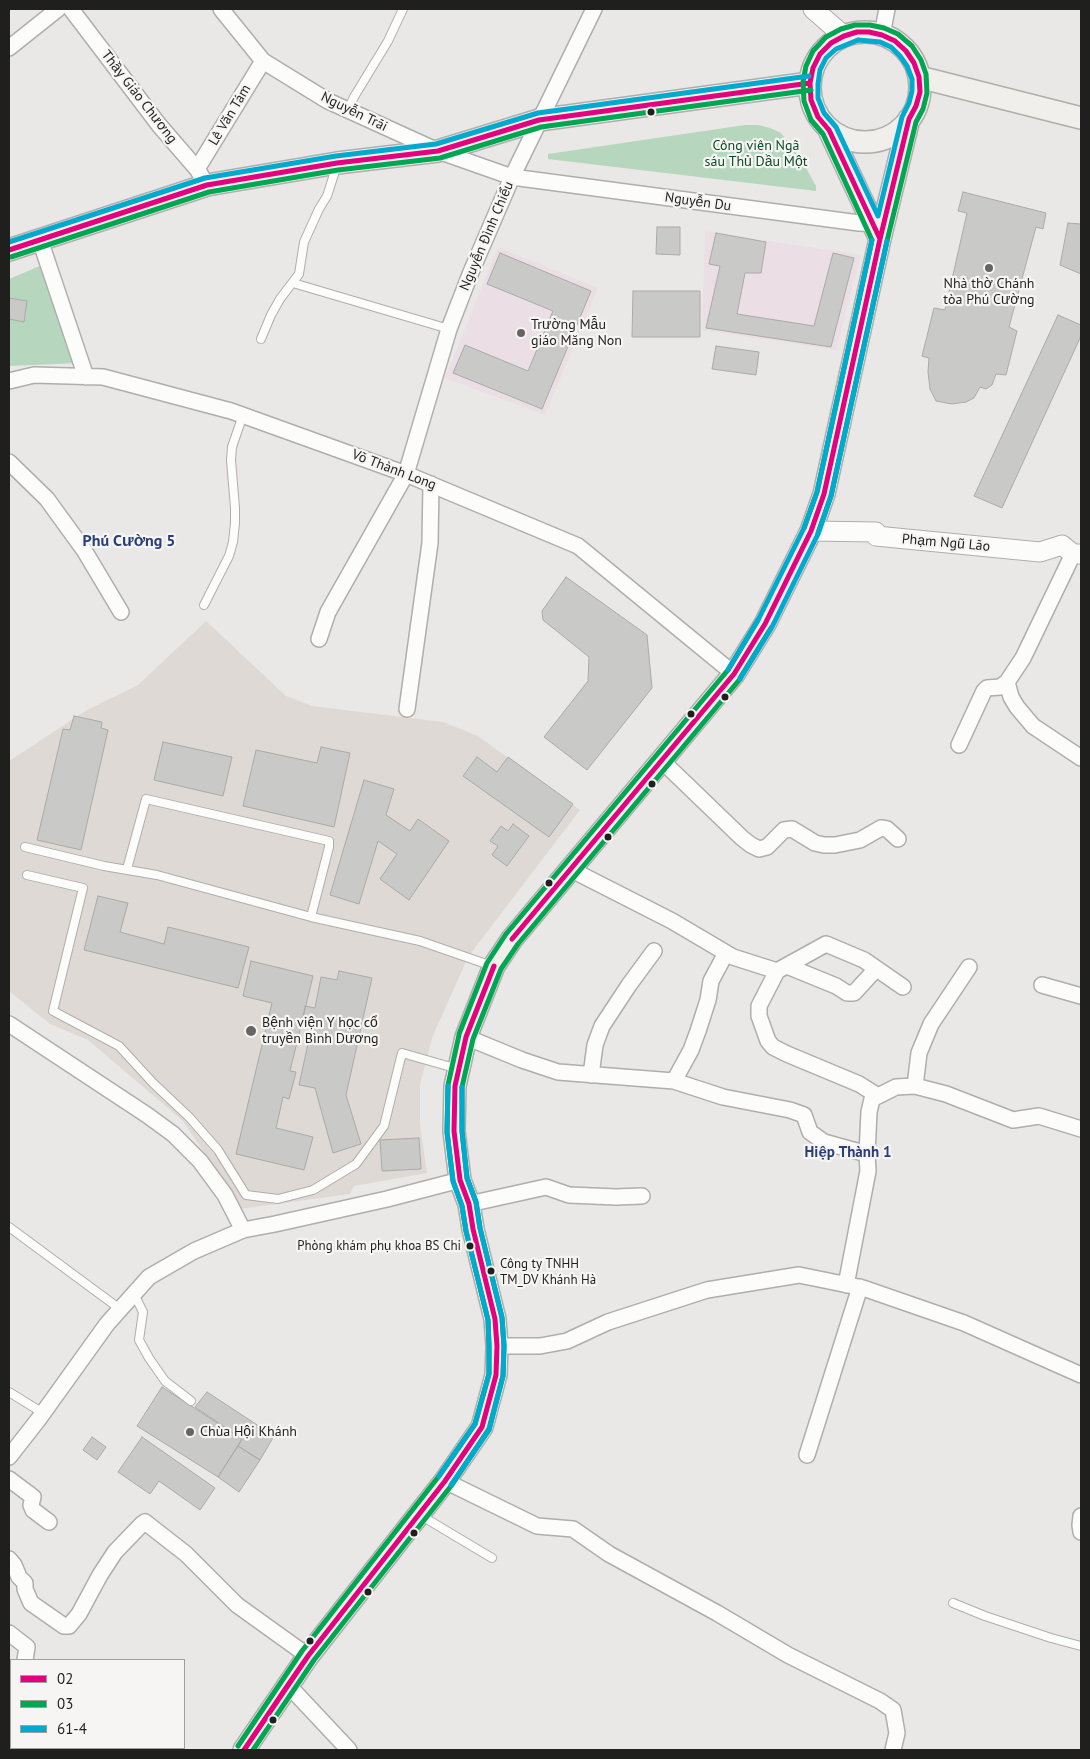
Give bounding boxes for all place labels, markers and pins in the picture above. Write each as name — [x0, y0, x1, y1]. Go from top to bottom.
unlabelled marker — [646, 107, 656, 117]
marker: Nhà thờ Chánh tòa Phú Cường — [983, 262, 995, 274]
place label: Nhà thờ Chánh tòa Phú Cường — [943, 276, 1035, 308]
place label: Trường Mẫu giáo Măng Non — [531, 317, 622, 350]
marker: Trường Mẫu giáo Măng Non — [515, 327, 527, 339]
unlabelled marker — [720, 692, 730, 702]
unlabelled marker — [686, 709, 696, 719]
unlabelled marker — [647, 779, 657, 789]
unlabelled marker — [603, 832, 613, 842]
unlabelled marker — [544, 878, 554, 888]
place label: Bệnh viện Y học cổ truyền Bình Dương — [262, 1015, 379, 1048]
marker: Bệnh viện Y học cổ truyền Bình Dương — [244, 1024, 258, 1038]
place label: Phòng khám phụ khoa BS Chi — [297, 1238, 461, 1254]
marker: Phòng khám phụ khoa BS Chi — [465, 1241, 475, 1251]
place label: Công ty TNHH TM_DV Khánh Hà — [500, 1256, 596, 1287]
marker: Công ty TNHH TM_DV Khánh Hà — [486, 1266, 496, 1276]
place label: Chùa Hội Khánh — [200, 1424, 297, 1440]
marker: Chùa Hội Khánh — [184, 1426, 196, 1438]
unlabelled marker — [409, 1528, 419, 1538]
unlabelled marker — [363, 1587, 373, 1597]
unlabelled marker — [305, 1636, 315, 1646]
unlabelled marker — [268, 1715, 278, 1725]

